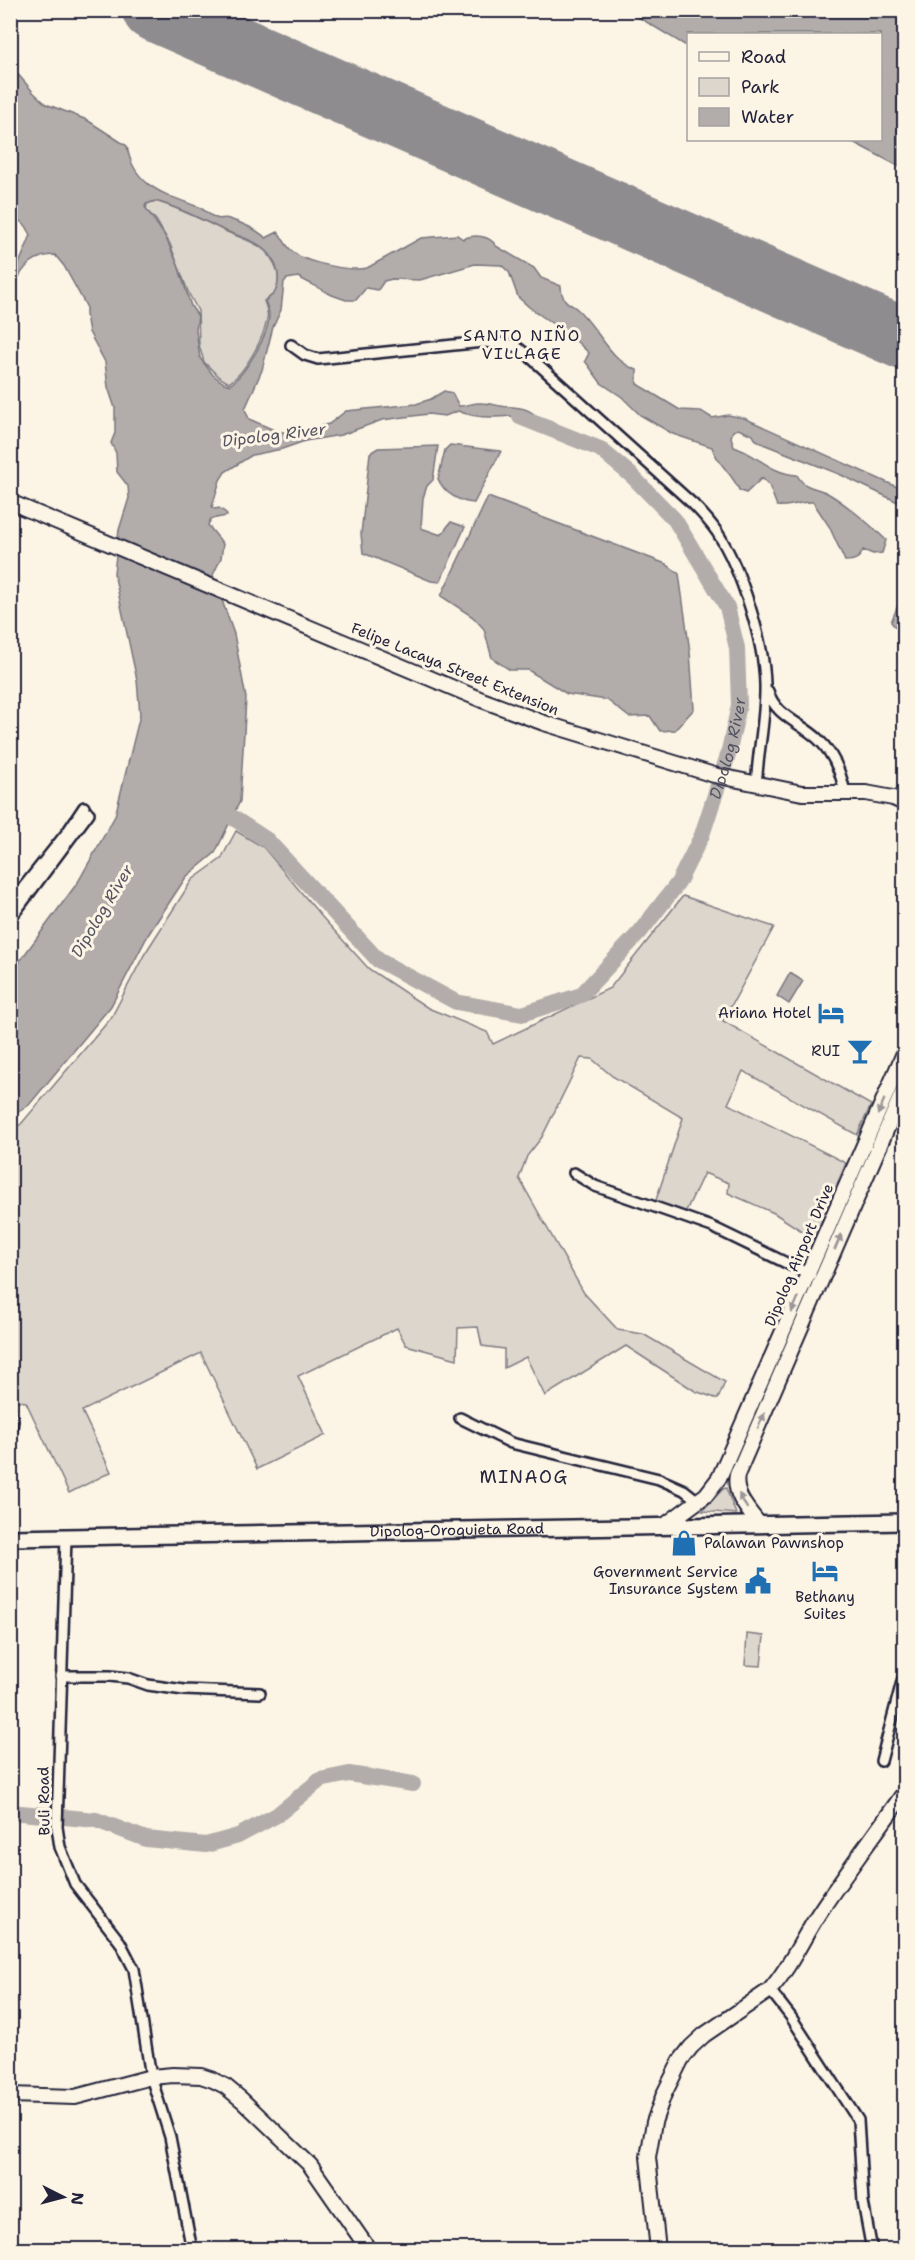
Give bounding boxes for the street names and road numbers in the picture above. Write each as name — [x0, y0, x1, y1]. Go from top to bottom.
street label: Felipe Lacaya Street Extension — [348, 618, 562, 720]
street label: Dipolog Airport Drive — [760, 1181, 838, 1329]
street label: Dipolog-Oroquieta Road — [370, 1518, 545, 1542]
street label: Buli Road — [33, 1766, 55, 1836]

